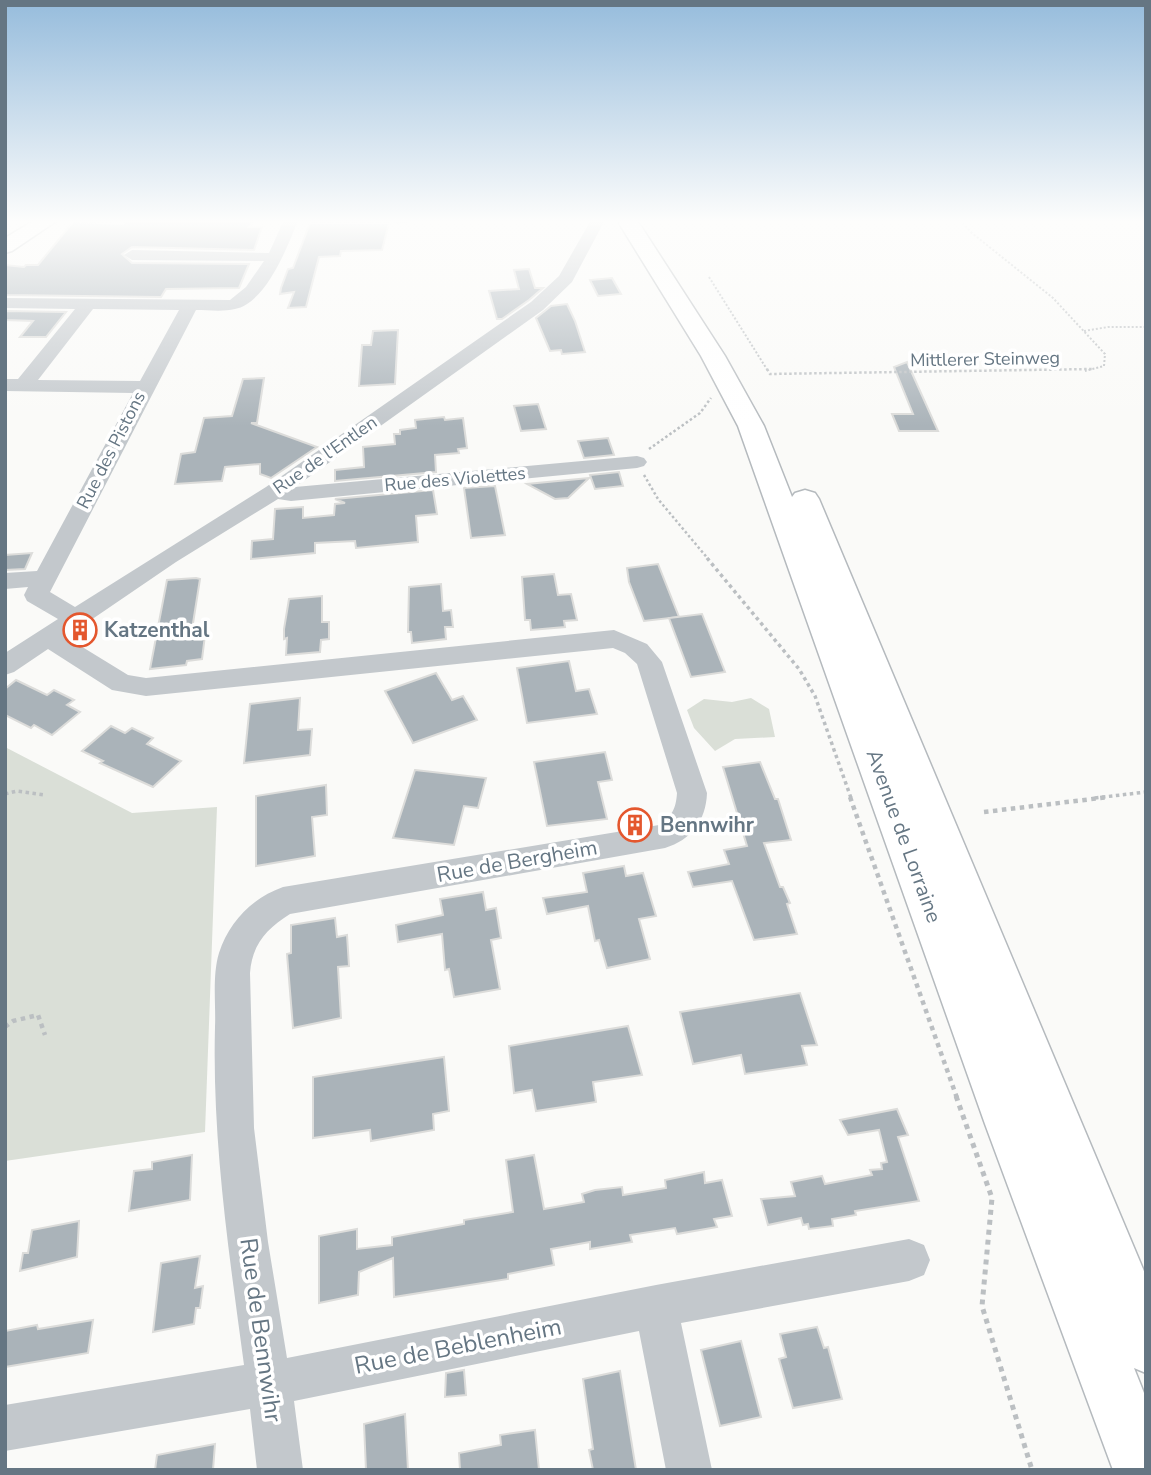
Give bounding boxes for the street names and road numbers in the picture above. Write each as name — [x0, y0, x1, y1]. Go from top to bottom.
street label: Mittlerer Steinweg — [910, 346, 1060, 372]
street label: Rue des Pistons — [71, 387, 151, 513]
street label: Rue de l'Entlen — [268, 410, 382, 500]
street label: Rue des Violettes — [383, 461, 527, 497]
street label: Avenue de Lorraine — [860, 745, 948, 927]
street label: Rue de Bergheim — [435, 833, 599, 889]
street label: Rue de Bennwihr — [232, 1236, 290, 1424]
street label: Rue de Beblenheim — [352, 1310, 564, 1382]

